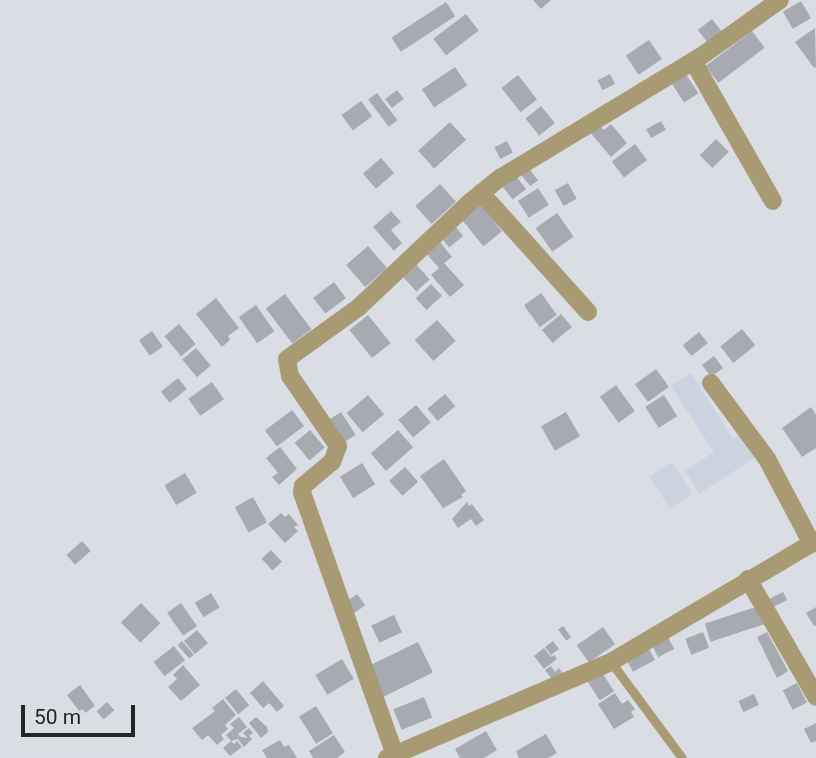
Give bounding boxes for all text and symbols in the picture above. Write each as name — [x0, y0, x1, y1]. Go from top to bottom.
scale bar — [24, 692, 138, 736]
text: 50 m — [34, 705, 81, 729]

